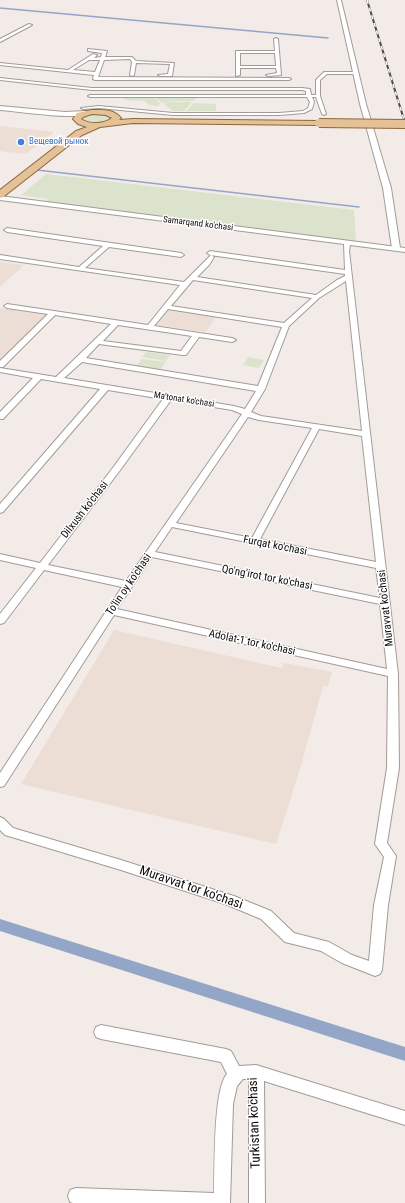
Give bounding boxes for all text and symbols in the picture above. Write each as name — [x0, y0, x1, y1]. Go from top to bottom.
marker: Вещевой рынок — [16, 137, 26, 147]
place label: Вещевой рынок — [29, 137, 89, 147]
street label: Samarqand ko'chasi — [162, 214, 234, 234]
street label: Ma'tonat ko'chasi — [153, 390, 215, 410]
street label: Dilxush ko'chasi — [59, 479, 111, 541]
street label: Furqat ko'chasi — [242, 533, 308, 559]
street label: To'lin oy ko'chasi — [103, 551, 155, 619]
street label: Qo'ng'irot tor ko'chasi — [221, 563, 313, 593]
street label: Muravvat ko'chasi — [375, 569, 397, 647]
street label: Adolat-1 tor ko'chasi — [208, 627, 296, 659]
street label: Muravvat tor ko'chasi — [137, 863, 245, 913]
street label: Turkistan ko'chasi — [246, 1077, 264, 1169]

